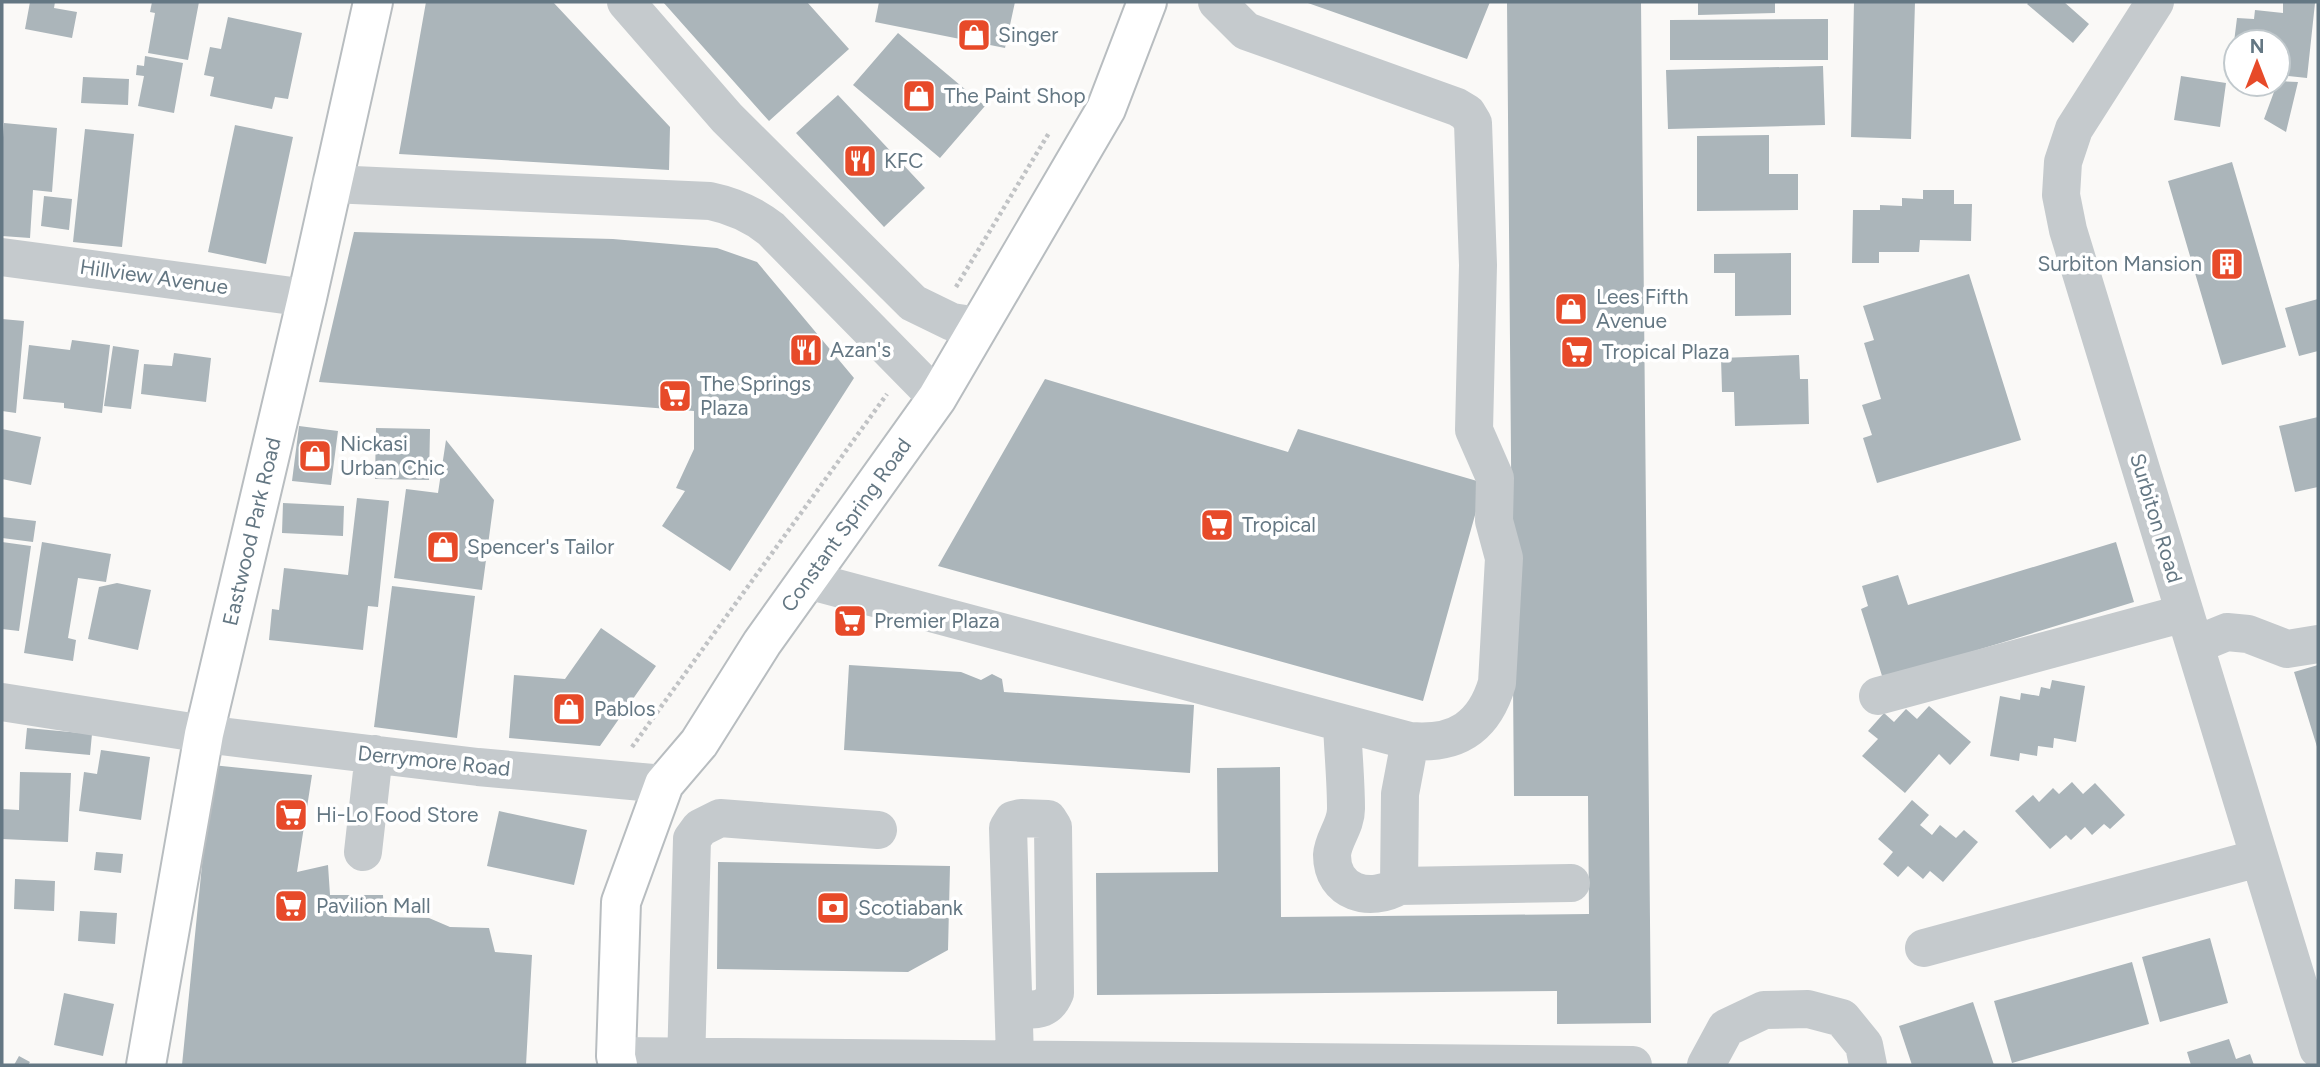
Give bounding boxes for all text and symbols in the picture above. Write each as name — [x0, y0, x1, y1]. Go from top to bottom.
shop icon: Singer — [955, 16, 993, 54]
place label: Singer — [998, 22, 1058, 47]
north arrow — [2222, 28, 2292, 98]
text: N — [2250, 35, 2264, 58]
shop icon: The Paint Shop — [900, 77, 938, 115]
place label: The Paint Shop — [944, 83, 1086, 108]
restaurant icon: KFC — [841, 142, 879, 180]
place label: KFC — [884, 148, 923, 173]
building icon: Surbiton Mansion — [2208, 245, 2246, 283]
place label: Surbiton Mansion — [2037, 251, 2202, 276]
street label: Hillview Avenue — [78, 254, 230, 299]
place label: Lees Fifth Avenue — [1596, 284, 1689, 333]
shop icon: Lees Fifth Avenue — [1552, 290, 1590, 328]
restaurant icon: Azan's — [787, 331, 825, 369]
supermarket icon: Tropical Plaza — [1558, 333, 1596, 371]
place label: Azan's — [830, 337, 891, 362]
place label: Tropical Plaza — [1602, 339, 1730, 364]
place label: The Springs Plaza — [700, 371, 811, 420]
supermarket icon: The Springs Plaza — [656, 377, 694, 415]
place label: Nickasi Urban Chic — [340, 431, 445, 480]
street label: Constant Spring Road — [775, 433, 916, 616]
street label: Eastwood Park Road — [217, 435, 286, 628]
shop icon: Nickasi Urban Chic — [296, 437, 334, 475]
street label: Surbiton Road — [2125, 450, 2188, 586]
supermarket icon: Tropical — [1198, 506, 1236, 544]
place label: Tropical — [1242, 512, 1316, 537]
shop icon: Spencer's Tailor — [424, 528, 462, 566]
place label: Spencer's Tailor — [467, 534, 614, 559]
supermarket icon: Premier Plaza — [831, 602, 869, 640]
place label: Premier Plaza — [874, 608, 1000, 633]
shop icon: Pablos — [550, 690, 588, 728]
place label: Pablos — [594, 696, 656, 721]
street label: Derrymore Road — [357, 740, 512, 781]
supermarket icon: Hi-Lo Food Store — [272, 796, 310, 834]
place label: Hi-Lo Food Store — [316, 802, 478, 827]
supermarket icon: Pavilion Mall — [272, 887, 310, 925]
bank icon: Scotiabank — [814, 889, 852, 927]
place label: Pavilion Mall — [316, 893, 431, 918]
place label: Scotiabank — [858, 895, 964, 920]

